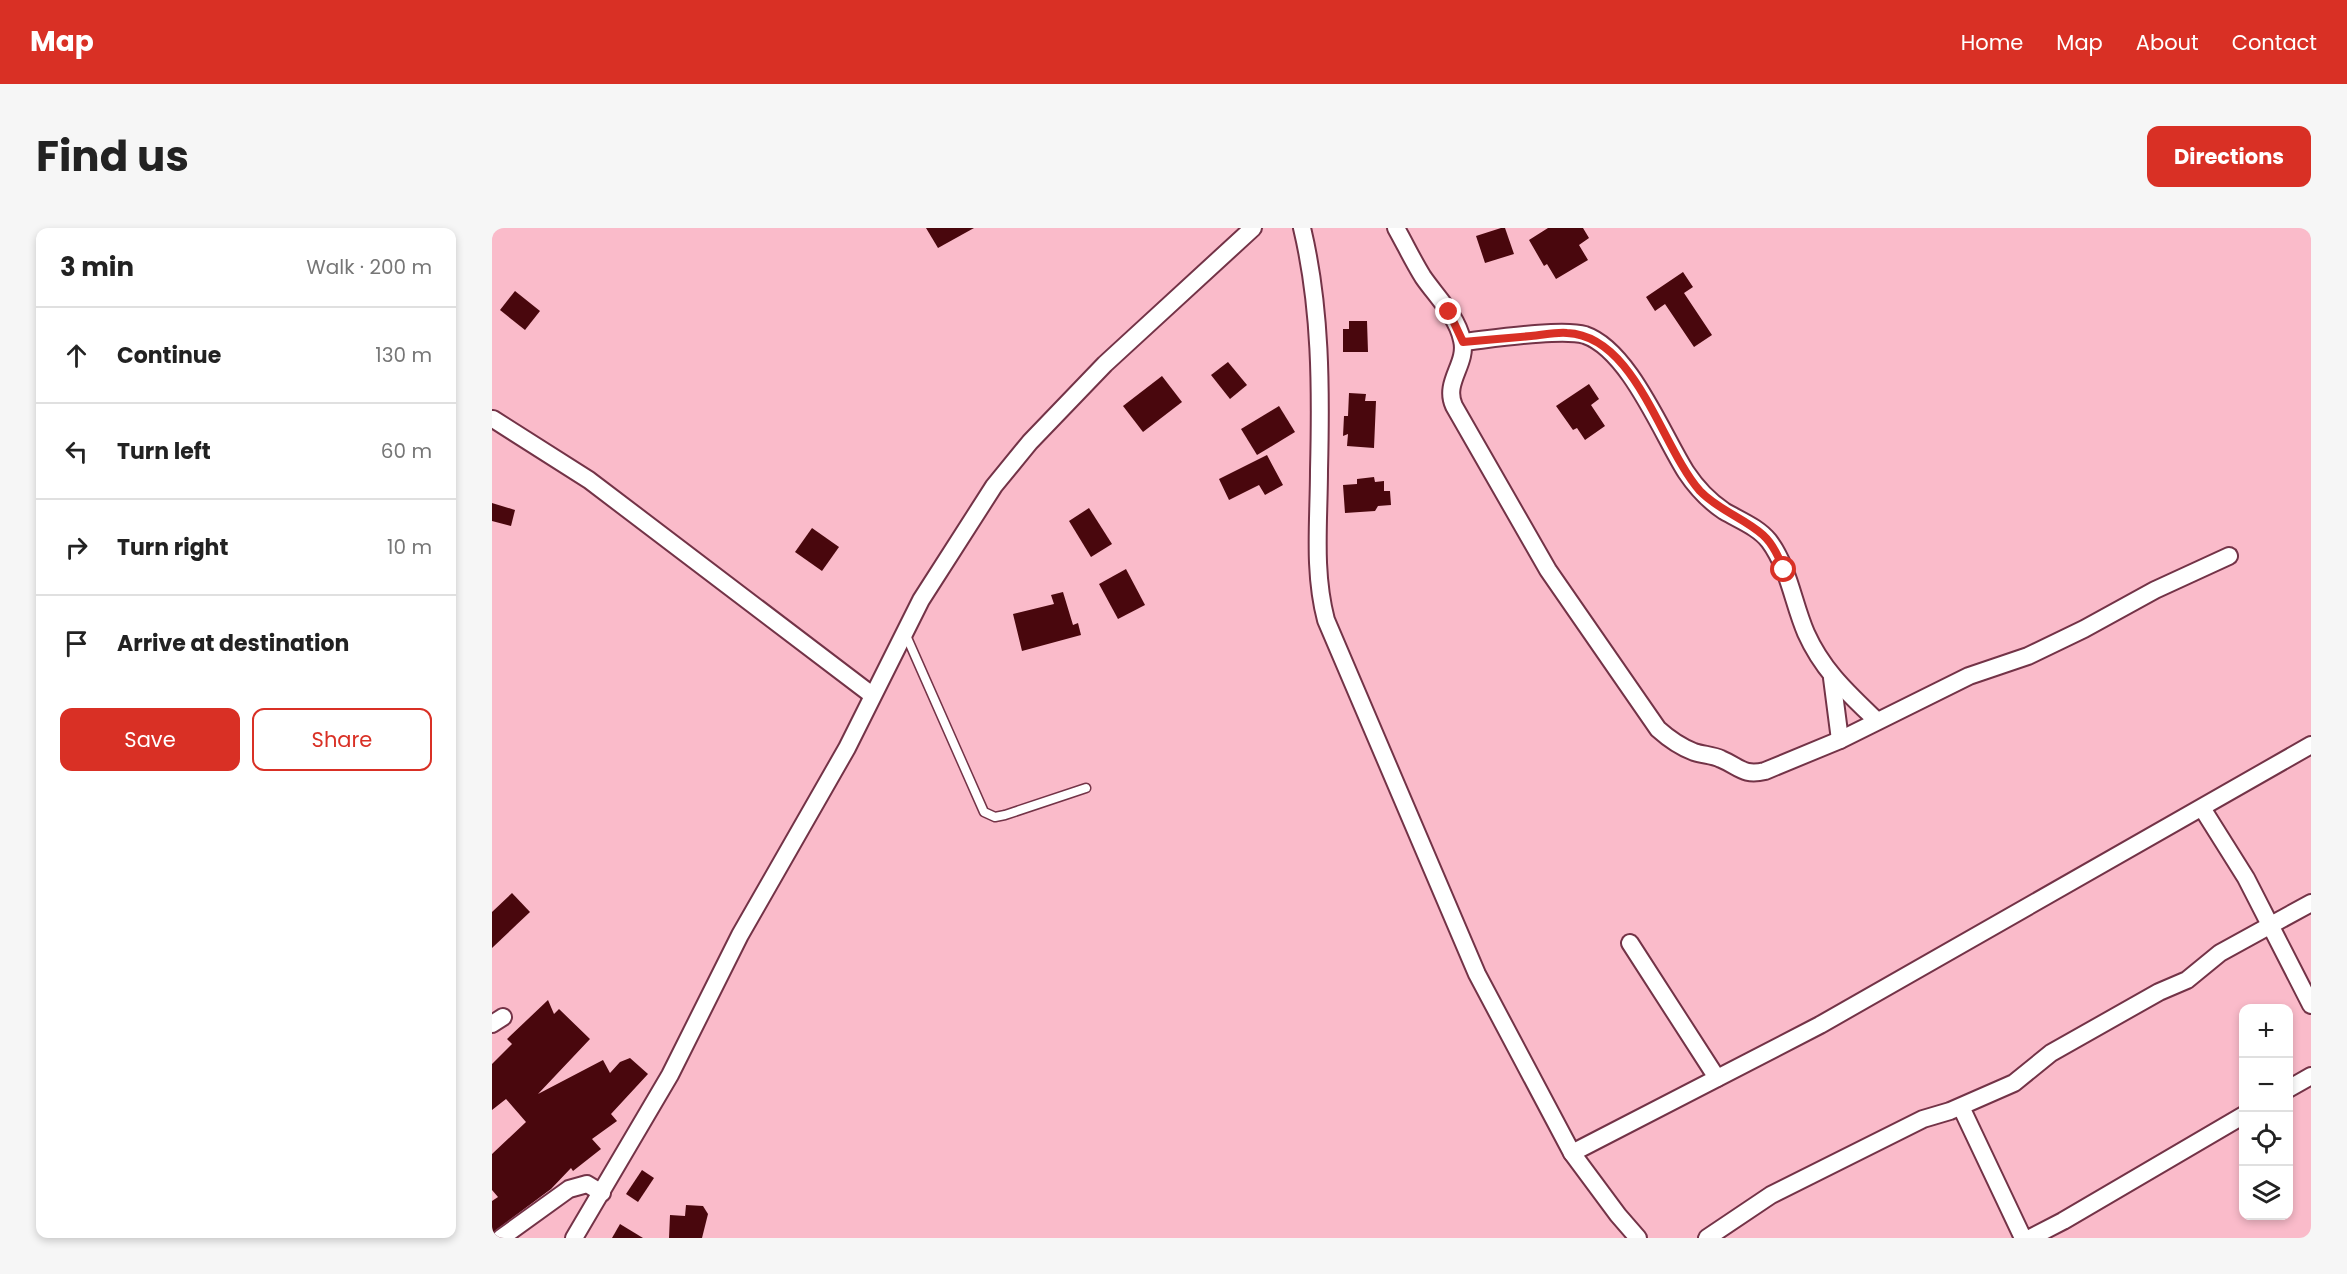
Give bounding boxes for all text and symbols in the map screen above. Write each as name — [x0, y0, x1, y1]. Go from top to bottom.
text: Map — [30, 22, 94, 61]
text: Home — [1961, 28, 2023, 57]
text: Map — [2056, 28, 2103, 57]
text: About — [2136, 28, 2199, 57]
text: Contact — [2232, 28, 2317, 57]
button: Directions — [2147, 126, 2311, 187]
text: Find us — [36, 127, 189, 186]
text: 3 min — [60, 249, 134, 285]
text: Walk · 200 m — [306, 253, 432, 281]
route end — [1435, 298, 1461, 324]
icon: ahead — [60, 339, 93, 372]
text: Continue — [117, 340, 221, 371]
text: 130 m — [375, 341, 432, 369]
icon: left — [60, 435, 93, 468]
text: Turn left — [117, 436, 211, 467]
text: 60 m — [381, 437, 432, 465]
icon: right — [60, 531, 93, 564]
text: Turn right — [117, 532, 228, 563]
text: 10 m — [387, 533, 432, 561]
route start — [1770, 556, 1796, 582]
icon: arrive — [60, 627, 93, 660]
text: Arrive at destination — [117, 628, 349, 659]
button: Save — [60, 708, 240, 771]
button: Share — [252, 708, 432, 771]
map controls — [2239, 1004, 2293, 1220]
button: + — [2239, 1004, 2293, 1058]
button: − — [2239, 1058, 2293, 1112]
button: locate — [2239, 1112, 2293, 1166]
button: layers — [2239, 1166, 2293, 1220]

